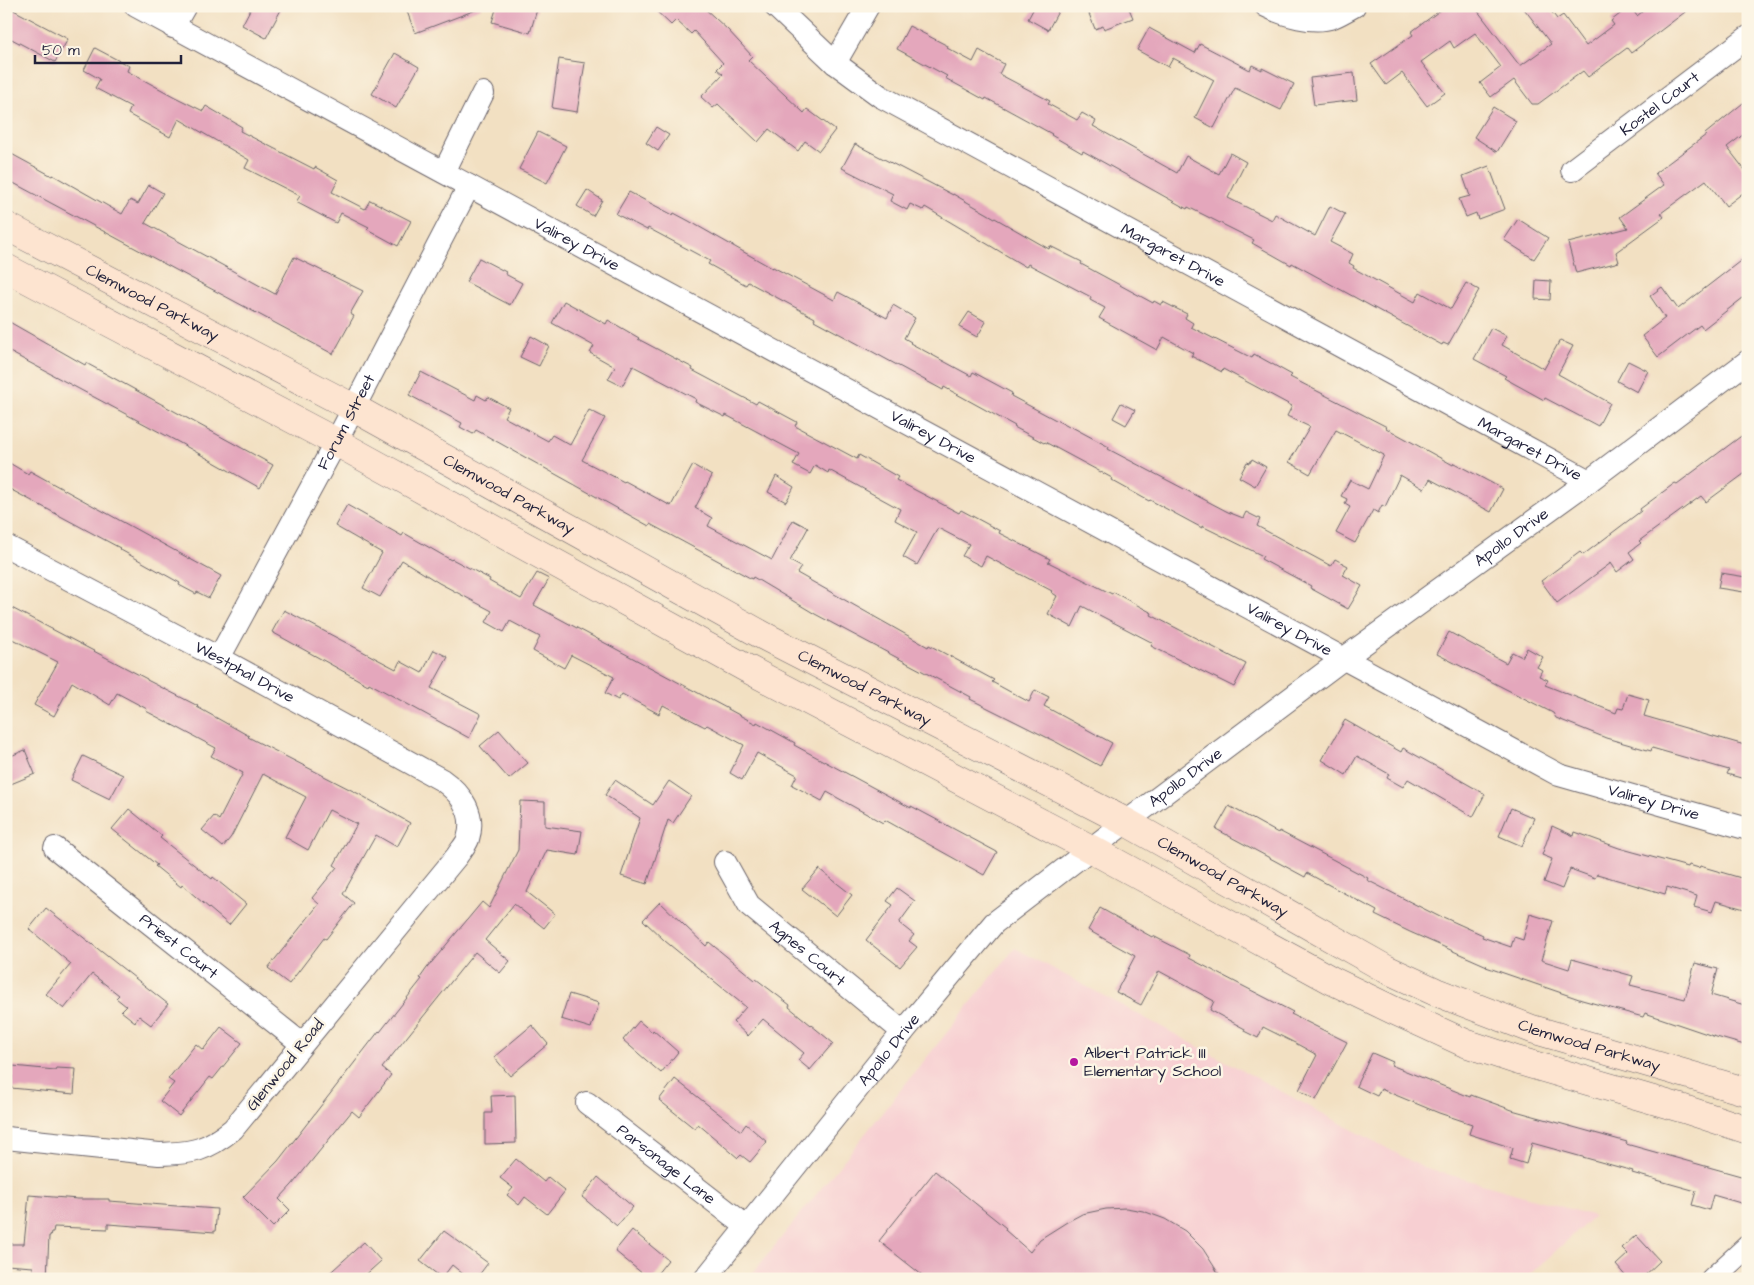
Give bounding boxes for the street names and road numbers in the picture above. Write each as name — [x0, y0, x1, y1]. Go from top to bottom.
street label: Kostel Court — [1615, 66, 1705, 141]
street label: Valirey Drive — [530, 212, 624, 276]
street label: Margaret Drive — [1117, 218, 1229, 293]
street label: Clemwood Parkway — [82, 259, 223, 347]
street label: Forum Street — [312, 370, 381, 474]
street label: Valirey Drive — [886, 405, 980, 469]
street label: Margaret Drive — [1474, 412, 1586, 486]
street label: Clemwood Parkway — [439, 449, 579, 541]
street label: Apollo Drive — [1470, 503, 1553, 572]
street label: Valirey Drive — [1243, 597, 1336, 662]
street label: Westphal Drive — [191, 636, 299, 708]
street label: Clemwood Parkway — [794, 644, 935, 732]
street label: Apollo Drive — [1144, 742, 1227, 812]
street label: Valirey Drive — [1605, 779, 1702, 826]
street label: Clemwood Parkway — [1153, 831, 1293, 924]
street label: Priest Court — [135, 908, 223, 985]
street label: Agnes Court — [764, 915, 851, 992]
street label: Apollo Drive — [853, 1009, 925, 1090]
street label: Glenwood Road — [241, 1014, 329, 1116]
street label: Clemwood Parkway — [1515, 1014, 1663, 1078]
street label: Parsonage Lane — [612, 1119, 720, 1210]

